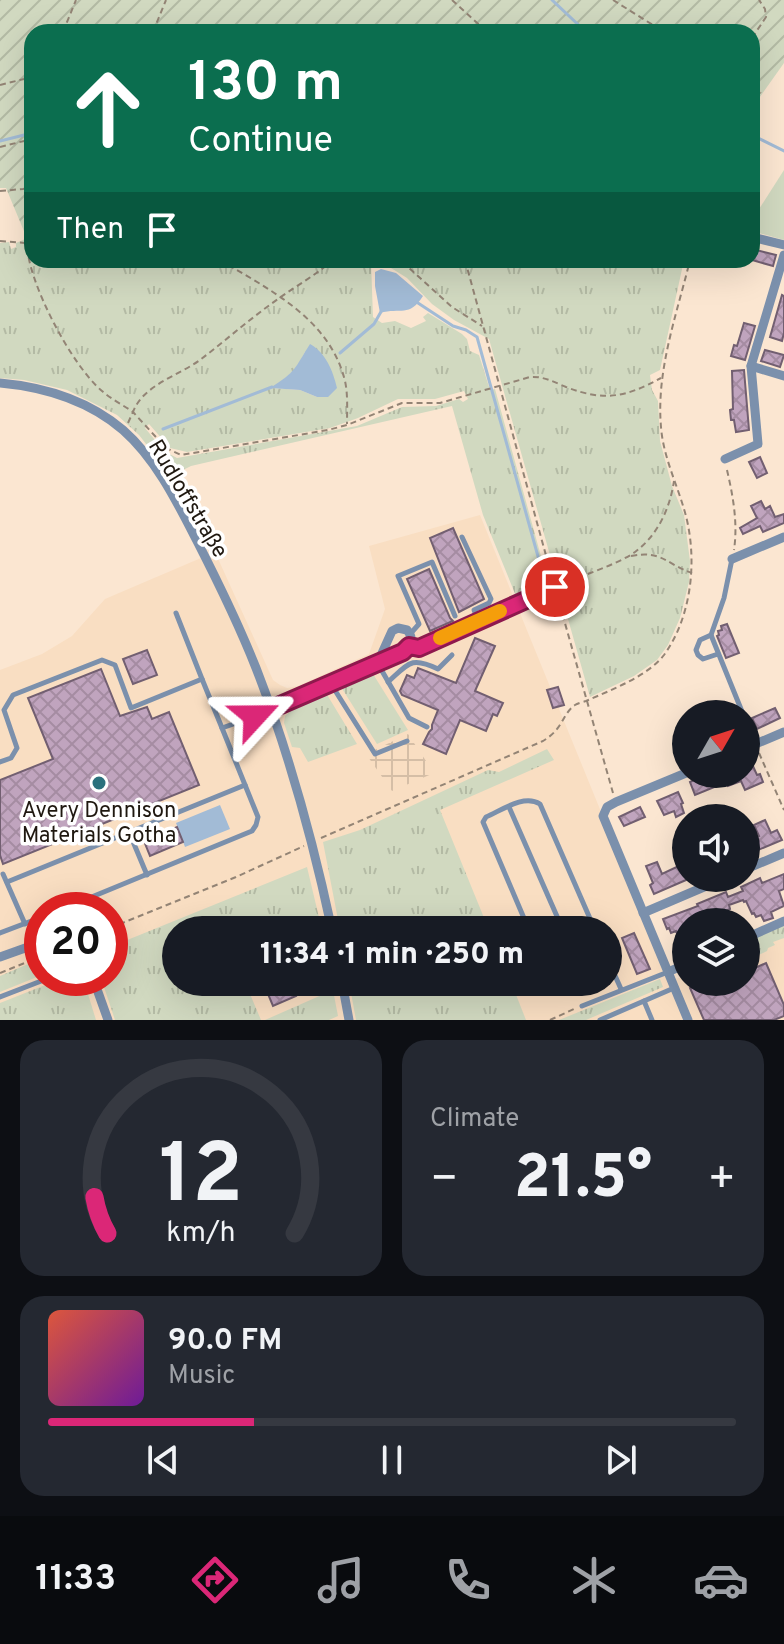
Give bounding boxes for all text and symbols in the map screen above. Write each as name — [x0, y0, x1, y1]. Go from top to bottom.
text: 130 m — [188, 50, 343, 120]
icon: ahead — [56, 56, 160, 160]
text: Continue — [188, 119, 333, 165]
icon: arrive — [140, 208, 184, 252]
text: Then — [56, 212, 124, 249]
street label: Rudloffstraße — [141, 435, 233, 563]
pin — [521, 553, 589, 621]
icon: arrive — [533, 565, 577, 609]
position arrow — [213, 674, 297, 758]
north arrow — [672, 700, 760, 788]
map controls — [672, 700, 760, 996]
marker: Avery Dennison Materials Gotha — [90, 774, 108, 792]
place label: Avery Dennison Materials Gotha — [22, 798, 176, 850]
button: sound — [672, 804, 760, 892]
speed limit sign: 20 — [24, 892, 128, 996]
button: layers — [672, 908, 760, 996]
text: 11:34 · 1 min · 250 m — [260, 937, 524, 974]
text: Climate — [430, 1103, 519, 1136]
text: 12 — [159, 1127, 243, 1232]
text: 21.5° — [514, 1143, 652, 1219]
text: − — [430, 1153, 458, 1209]
text: + — [708, 1153, 736, 1209]
text: km/h — [166, 1216, 236, 1252]
text: 90.0 FM — [168, 1323, 282, 1360]
text: Music — [168, 1360, 235, 1393]
icon: previous — [141, 1438, 185, 1482]
icon: pause — [370, 1438, 414, 1482]
icon: next — [599, 1438, 643, 1482]
icon: directions — [187, 1552, 243, 1608]
icon: music — [313, 1552, 369, 1608]
icon: phone — [440, 1552, 496, 1608]
icon: climate — [566, 1552, 622, 1608]
icon: car — [693, 1552, 749, 1608]
text: 11:33 — [35, 1557, 116, 1603]

